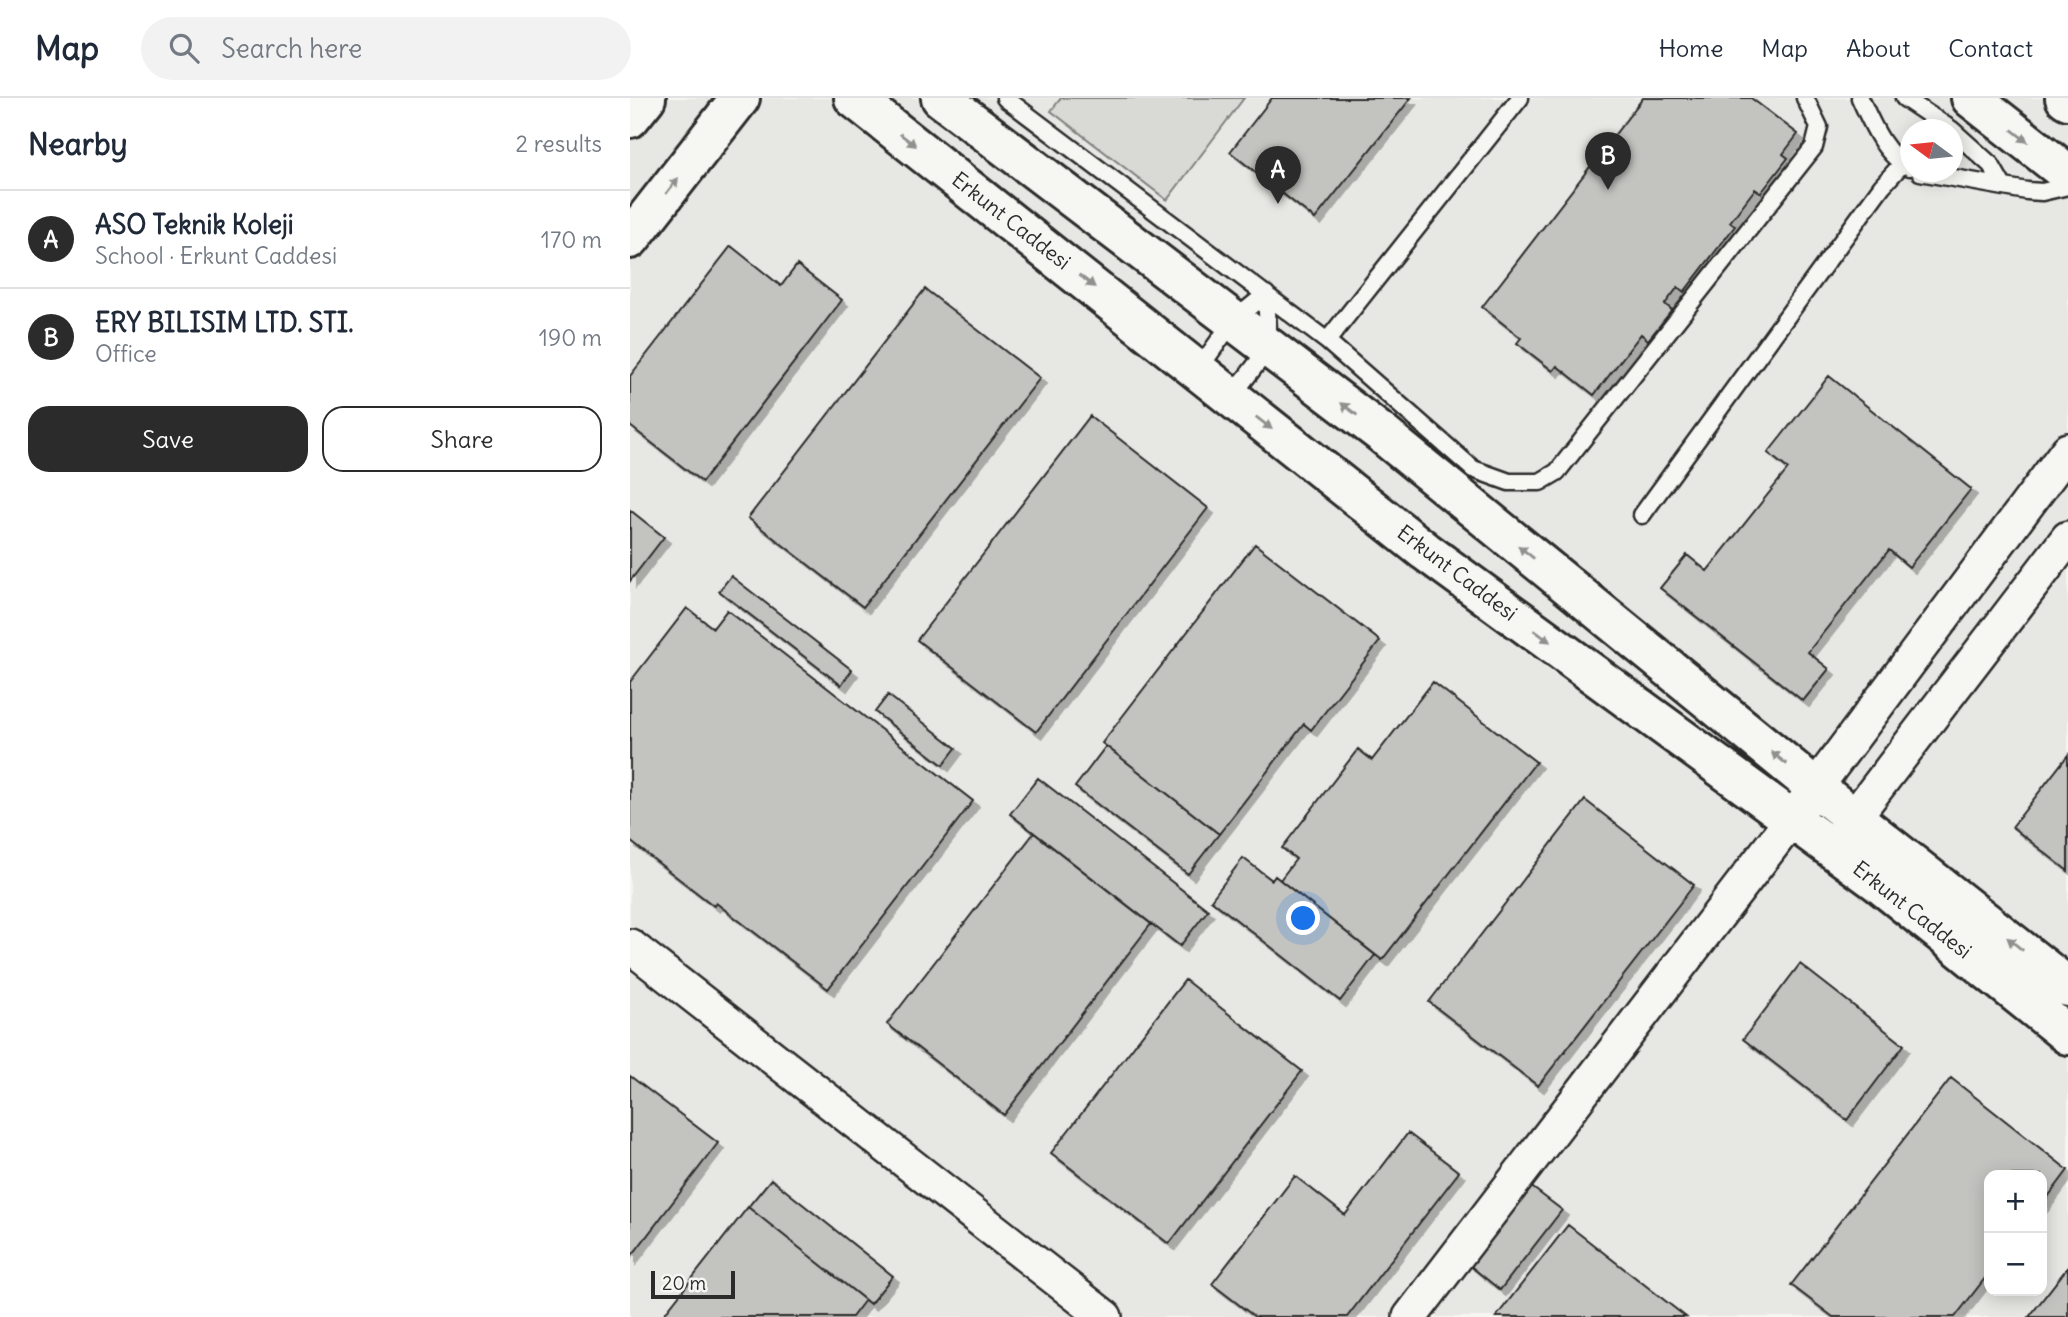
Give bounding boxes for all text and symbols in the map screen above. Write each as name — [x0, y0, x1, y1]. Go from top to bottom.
search box — [141, 17, 631, 80]
text: Map — [35, 27, 99, 69]
icon: search — [165, 29, 203, 67]
text: Search here — [221, 32, 362, 65]
text: Home — [1659, 33, 1723, 63]
text: Map — [1761, 33, 1808, 63]
text: About — [1846, 33, 1910, 63]
text: Contact — [1948, 33, 2033, 63]
north arrow — [1900, 119, 1963, 182]
text: Nearby — [28, 125, 128, 163]
text: 2 results — [516, 129, 602, 158]
one-way arrow — [2010, 129, 2028, 144]
one-way arrow — [899, 132, 917, 147]
pin: B — [1585, 132, 1631, 190]
pin: A — [1255, 146, 1301, 204]
street label: Erkunt Caddesi — [946, 166, 1076, 275]
one-way arrow — [664, 177, 679, 194]
text: ASO Teknik Koleji — [95, 208, 294, 241]
text: A — [44, 225, 58, 254]
text: 170 m — [541, 225, 602, 254]
text: School · Erkunt Caddesi — [95, 241, 337, 270]
one-way arrow — [1077, 274, 1095, 289]
text: ERY BILISIM LTD. STI. — [95, 306, 354, 339]
text: B — [43, 323, 59, 352]
text: 190 m — [539, 323, 602, 352]
text: Office — [95, 339, 157, 368]
one-way arrow — [1340, 402, 1359, 416]
button: Save — [28, 406, 308, 472]
button: Share — [322, 406, 602, 472]
one-way arrow — [1256, 415, 1273, 430]
street label: Erkunt Caddesi — [1392, 519, 1523, 627]
one-way arrow — [1518, 545, 1535, 560]
one-way arrow — [1533, 629, 1551, 643]
one-way arrow — [1770, 750, 1788, 765]
street label: Erkunt Caddesi — [1847, 855, 1977, 964]
your location — [1286, 901, 1320, 935]
one-way arrow — [2006, 937, 2024, 952]
map controls — [1984, 1170, 2047, 1296]
button: + — [1984, 1170, 2047, 1233]
button: − — [1984, 1233, 2047, 1296]
scale bar — [651, 1268, 735, 1300]
text: 20 m — [662, 1271, 706, 1295]

